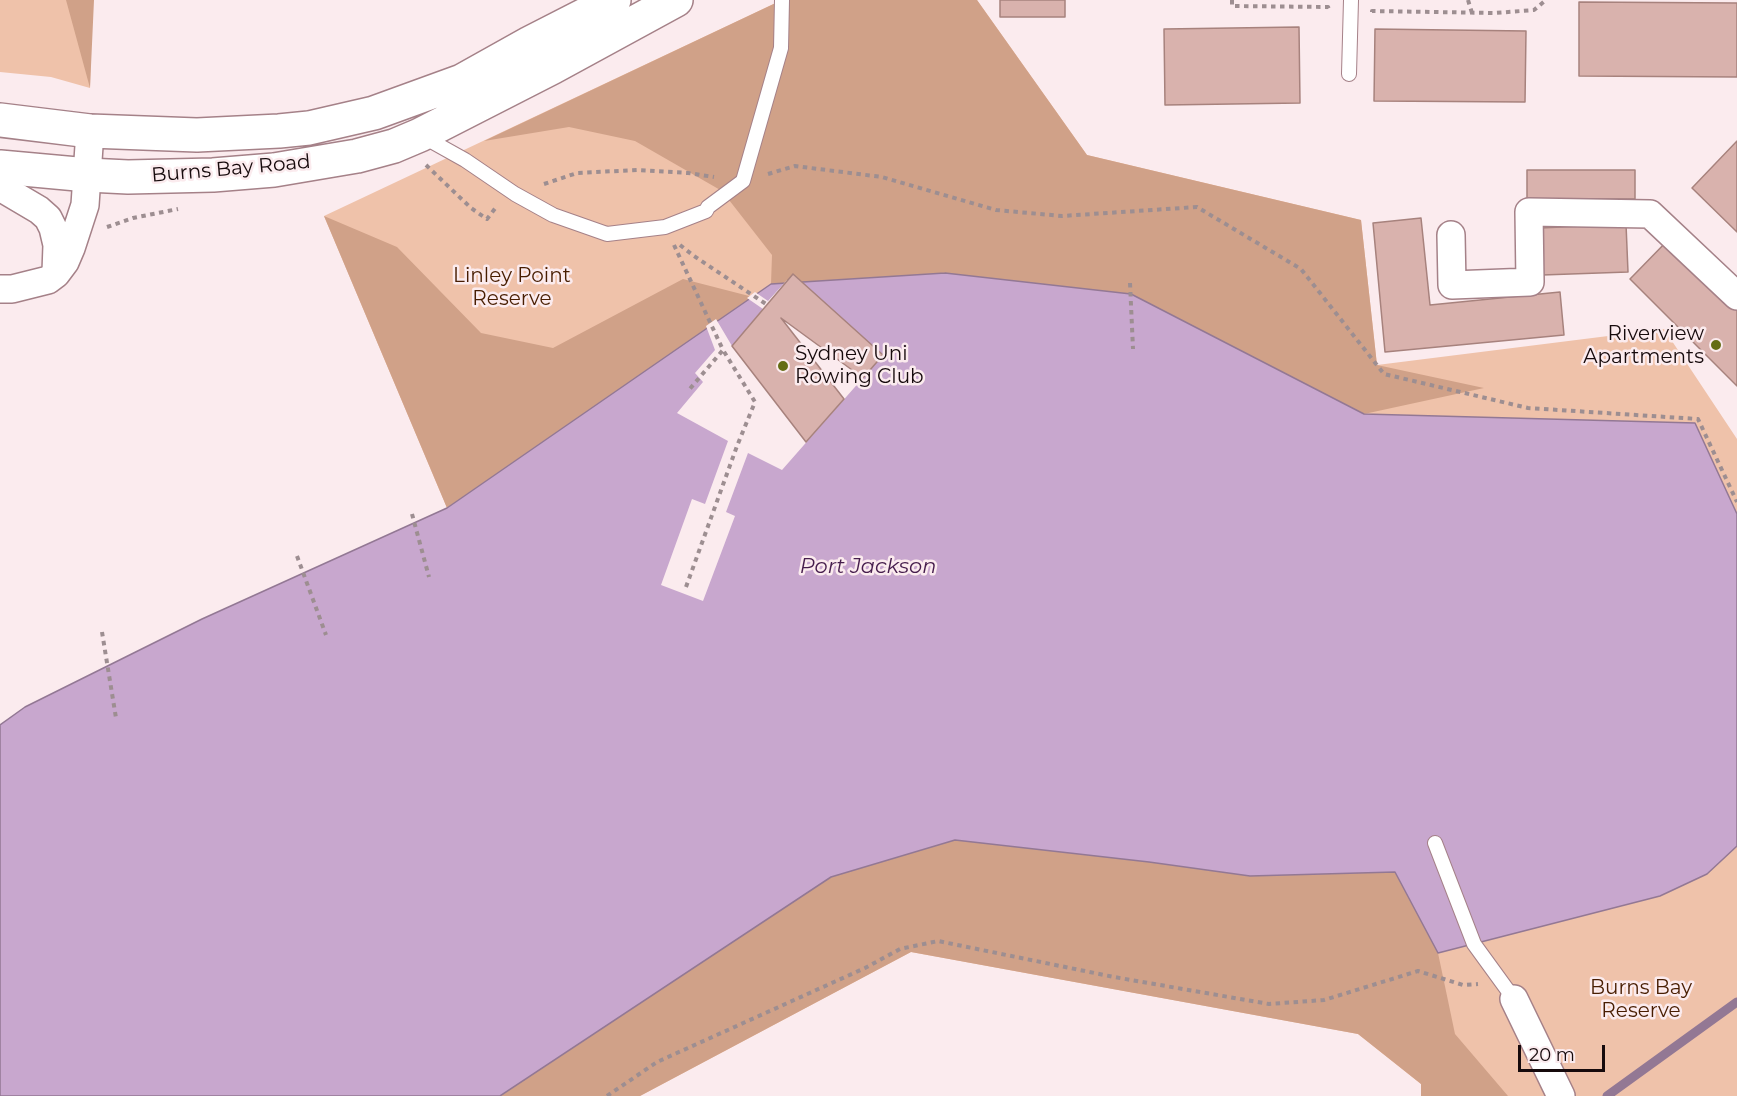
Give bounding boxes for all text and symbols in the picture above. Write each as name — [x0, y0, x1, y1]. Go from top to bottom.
street label: Burns Bay Road — [150, 150, 312, 188]
park label: Linley Point Reserve — [453, 264, 571, 311]
place label: Riverview Apartments — [1583, 322, 1704, 369]
marker: Riverview Apartments — [1709, 338, 1723, 352]
place label: Sydney Uni Rowing Club — [795, 342, 924, 389]
marker: Sydney Uni Rowing Club — [776, 359, 790, 373]
water label: Port Jackson — [800, 554, 936, 580]
park label: Burns Bay Reserve — [1590, 976, 1692, 1023]
scale bar — [1521, 1033, 1608, 1071]
text: 20 m — [1529, 1044, 1575, 1066]

